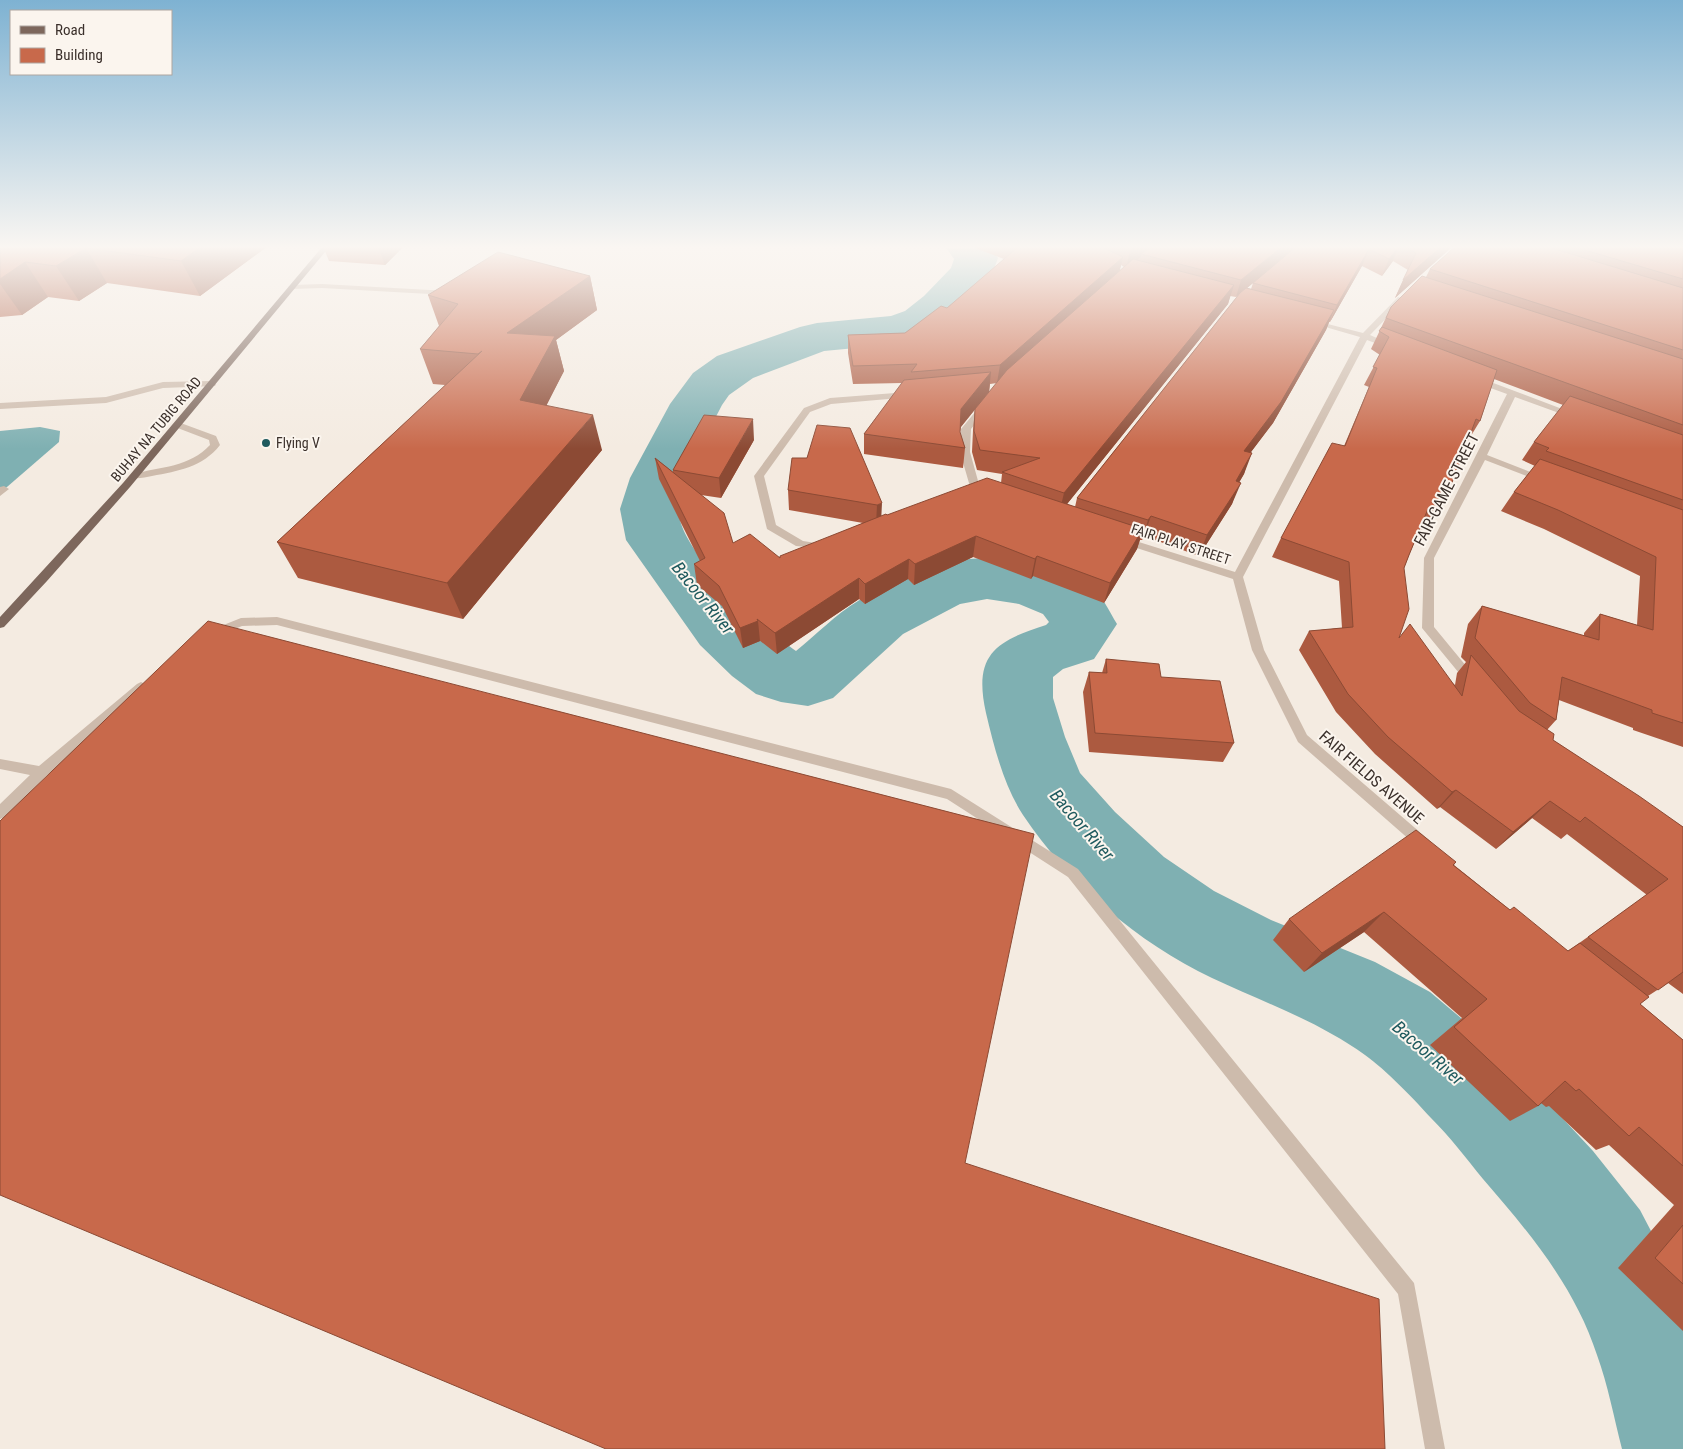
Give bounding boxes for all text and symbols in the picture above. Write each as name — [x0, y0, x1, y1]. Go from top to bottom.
legend — [10, 10, 172, 75]
text: Road — [55, 21, 85, 39]
text: Building — [55, 46, 103, 64]
street label: BUHAY NA TUBIG ROAD — [108, 373, 204, 485]
street label: FAIR-GAME STREET — [1410, 430, 1483, 549]
place label: Flying V — [276, 435, 320, 451]
marker: Flying V — [260, 437, 272, 449]
street label: FAIR PLAY STREET — [1129, 520, 1233, 568]
water label: Bacoor River — [668, 557, 739, 639]
street label: FAIR FIELDS AVENUE — [1315, 727, 1428, 828]
water label: Bacoor River — [1046, 785, 1119, 865]
water label: Bacoor River — [1389, 1016, 1469, 1090]

